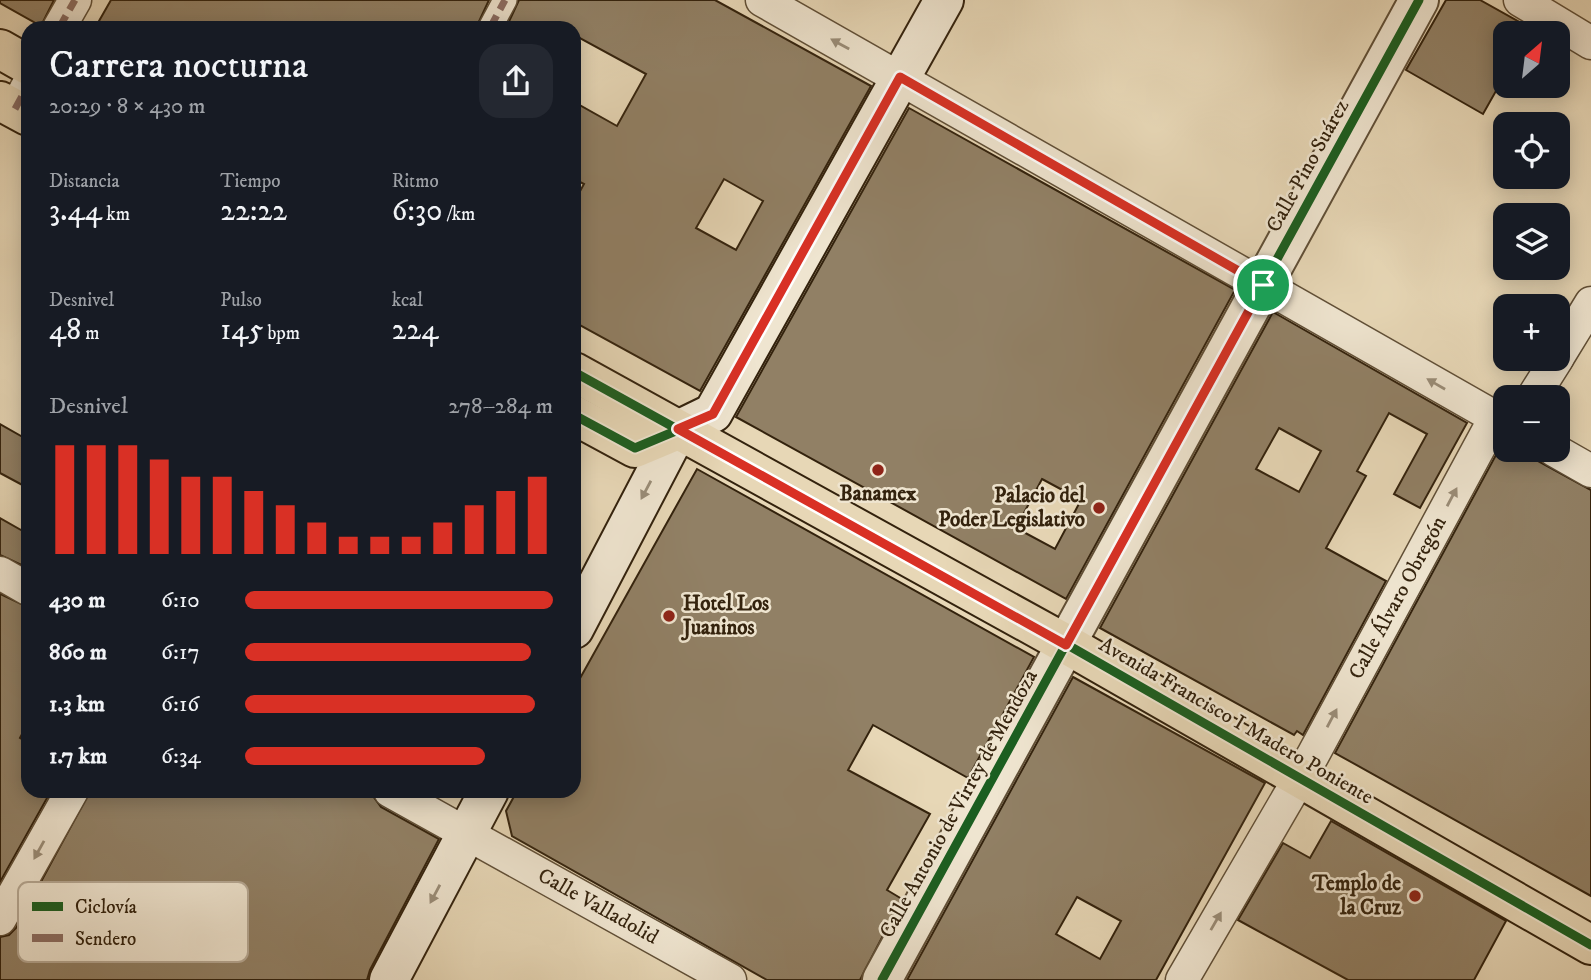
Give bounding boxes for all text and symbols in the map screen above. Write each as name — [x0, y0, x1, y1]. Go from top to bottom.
north arrow — [1493, 21, 1570, 98]
map controls — [1493, 21, 1570, 462]
one-way arrow — [831, 38, 850, 50]
text: Carrera nocturna — [49, 42, 308, 90]
button: share — [479, 44, 553, 118]
text: 20:29 · 8 × 430 m — [49, 92, 206, 121]
street label: Calle Pino Suárez — [1261, 95, 1355, 237]
button: locate — [1493, 112, 1570, 189]
text: Distancia — [49, 170, 120, 193]
text: Tiempo — [220, 170, 280, 193]
text: Ritmo — [392, 170, 439, 193]
text: 3.44 — [49, 193, 102, 230]
text: 22:22 — [220, 193, 287, 230]
text: 6:30 — [392, 193, 442, 230]
text: km — [102, 203, 130, 226]
text: /km — [442, 203, 475, 226]
button: layers — [1493, 203, 1570, 280]
pin — [1233, 255, 1293, 315]
icon: arrive — [1244, 266, 1282, 304]
text: Desnivel — [49, 289, 114, 312]
text: Pulso — [220, 289, 262, 312]
text: kcal — [392, 289, 423, 312]
button: + — [1493, 294, 1570, 371]
text: 48 — [49, 312, 81, 349]
text: 145 — [220, 312, 263, 349]
text: 224 — [392, 312, 438, 349]
text: m — [81, 322, 100, 345]
text: bpm — [263, 322, 300, 345]
one-way arrow — [1426, 378, 1446, 390]
button: − — [1493, 385, 1570, 462]
text: Desnivel — [49, 392, 128, 421]
text: 278–284 m — [448, 392, 553, 421]
marker: Banamex — [870, 462, 886, 478]
one-way arrow — [641, 480, 652, 500]
place label: Banamex — [840, 481, 917, 507]
place label: Palacio del Poder Legislativo — [938, 483, 1086, 533]
one-way arrow — [1447, 487, 1458, 507]
marker: Palacio del Poder Legislativo — [1091, 500, 1107, 516]
street label: Calle Álvaro Obregón — [1343, 512, 1452, 684]
text: 430 m — [49, 586, 105, 615]
text: 6:10 — [161, 586, 200, 615]
place label: Hotel Los Juaninos — [681, 591, 769, 641]
marker: Hotel Los Juaninos — [661, 608, 677, 624]
street label: Avenida Francisco I Madero Poniente — [1094, 632, 1378, 810]
text: 860 m — [49, 638, 107, 667]
text: 6:17 — [161, 638, 200, 667]
street label: Calle Antonio de Virrey de Mendoza — [874, 665, 1044, 943]
text: 1.3 km — [49, 690, 105, 719]
text: 6:16 — [161, 690, 199, 719]
one-way arrow — [1326, 709, 1338, 728]
text: 1.7 km — [49, 742, 107, 771]
text: 6:34 — [161, 742, 201, 771]
one-way arrow — [33, 841, 45, 860]
street label: Calle Valladolid — [533, 863, 663, 951]
place label: Templo de la Cruz — [1311, 871, 1402, 921]
legend — [18, 882, 248, 962]
one-way arrow — [429, 884, 441, 904]
marker: Templo de la Cruz — [1407, 888, 1423, 904]
text: Ciclovía — [75, 896, 137, 919]
one-way arrow — [1210, 911, 1222, 931]
text: Sendero — [75, 928, 136, 951]

